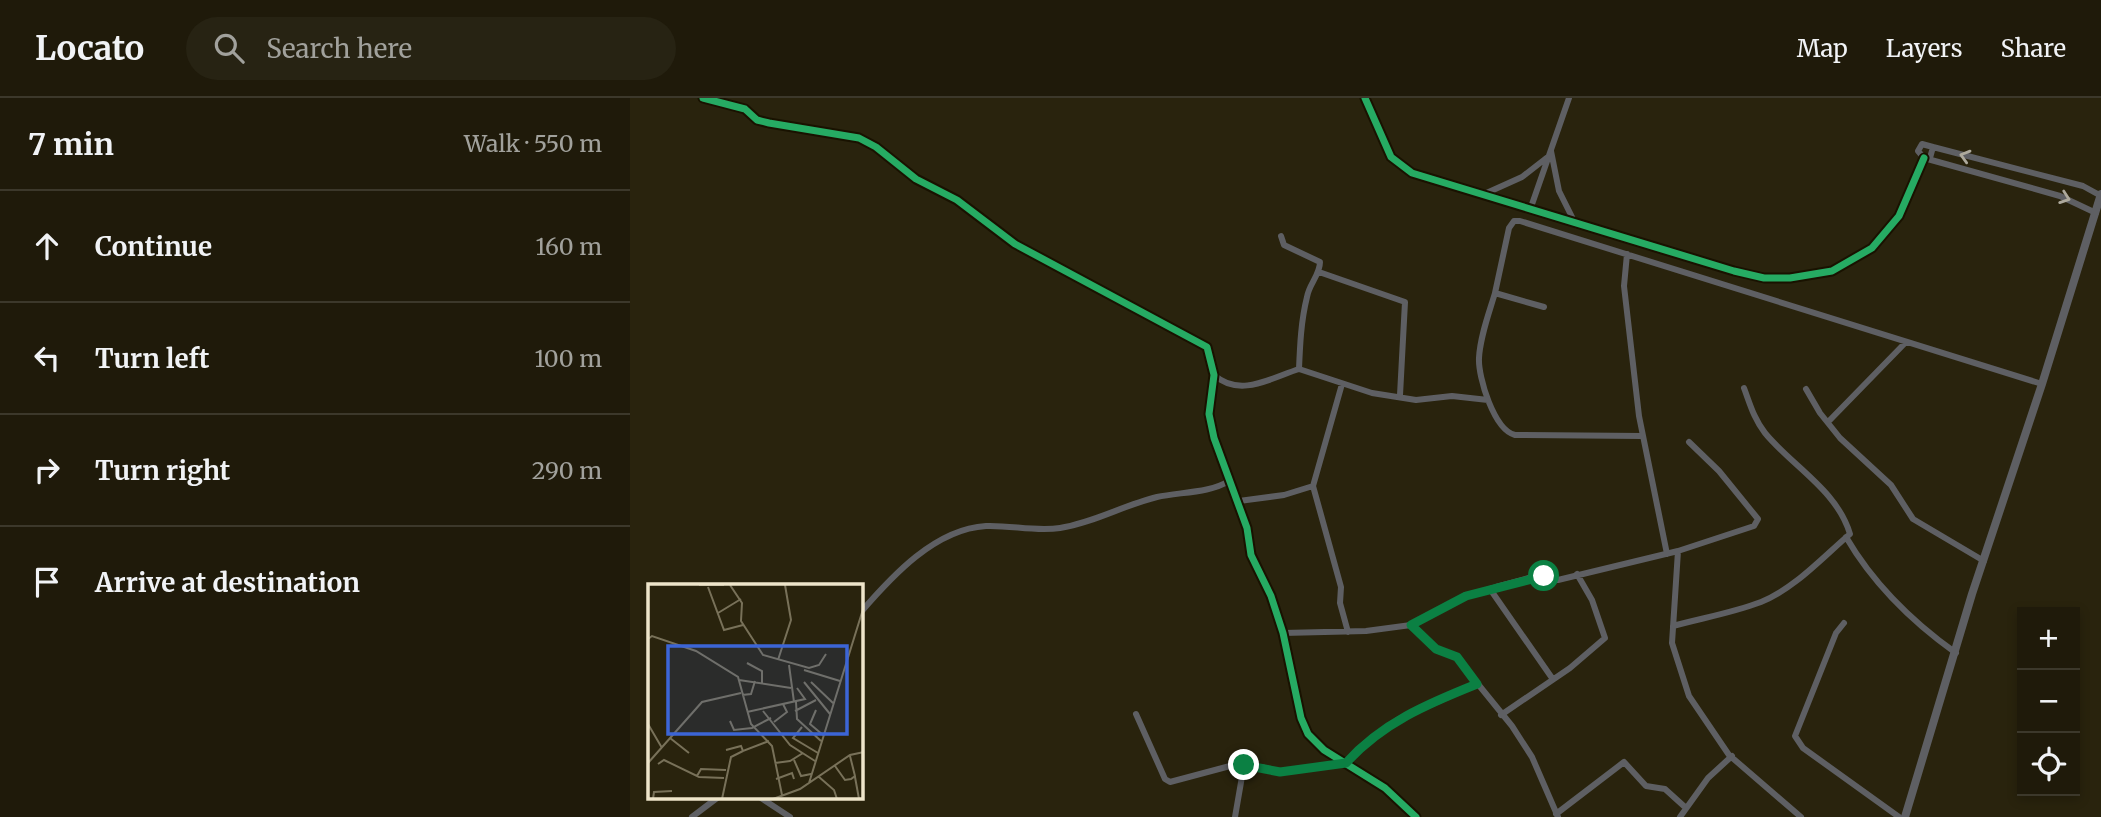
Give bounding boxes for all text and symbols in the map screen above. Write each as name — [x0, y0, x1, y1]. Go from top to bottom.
search box — [186, 17, 676, 80]
text: Locato — [35, 28, 144, 69]
icon: search — [210, 29, 248, 67]
text: Search here — [266, 32, 412, 65]
text: Map — [1797, 33, 1848, 64]
text: Layers — [1886, 33, 1962, 64]
text: Share — [2000, 33, 2066, 64]
text: 7 min — [28, 125, 114, 163]
text: Walk · 550 m — [464, 129, 602, 158]
one-way arrow — [1959, 150, 1971, 164]
one-way arrow — [2059, 190, 2071, 204]
icon: ahead — [28, 227, 66, 265]
text: Continue — [95, 230, 212, 263]
text: 160 m — [536, 232, 602, 261]
icon: left — [28, 339, 66, 377]
text: Turn left — [95, 342, 209, 375]
text: 100 m — [534, 344, 602, 373]
icon: right — [28, 451, 66, 489]
text: Turn right — [95, 454, 230, 487]
text: 290 m — [532, 456, 602, 485]
route start — [1528, 560, 1559, 591]
icon: arrive — [28, 563, 66, 601]
text: Arrive at destination — [95, 566, 360, 599]
inset map — [648, 584, 863, 800]
map controls — [2017, 607, 2080, 796]
button: + — [2017, 607, 2080, 670]
button: − — [2017, 670, 2080, 733]
button: locate — [2017, 733, 2080, 796]
route end — [1228, 749, 1259, 780]

